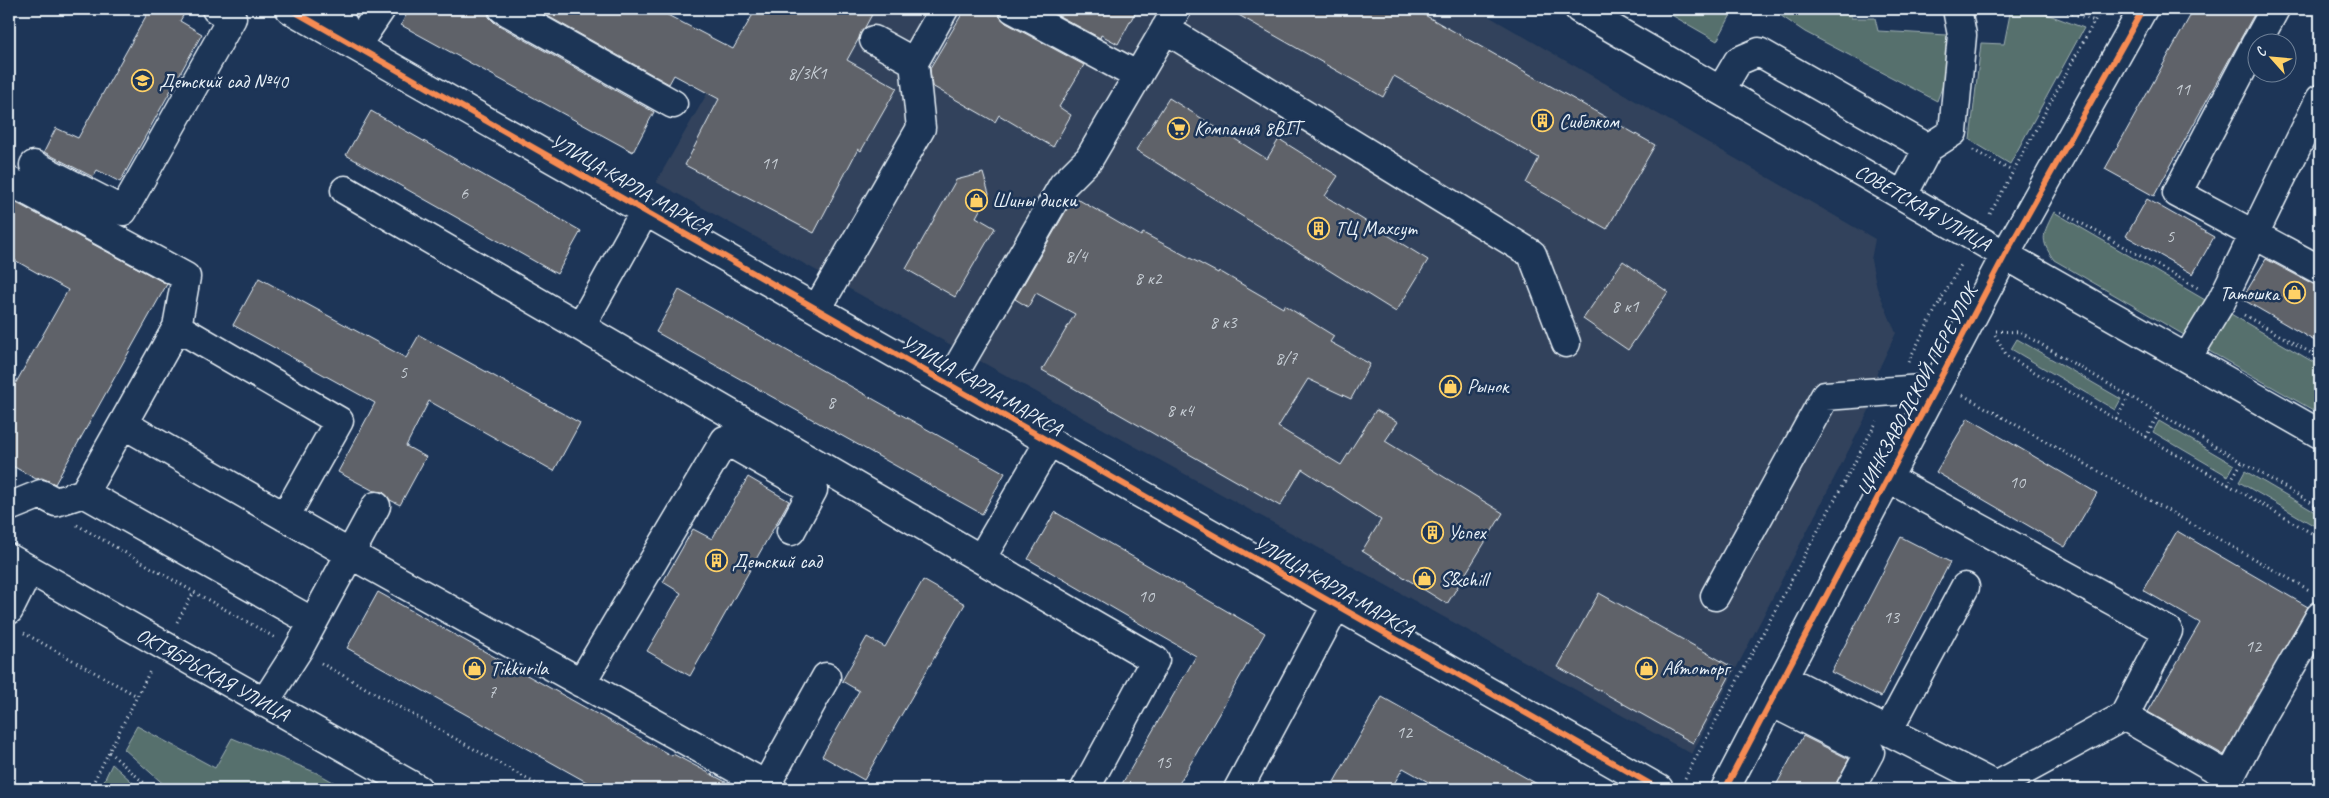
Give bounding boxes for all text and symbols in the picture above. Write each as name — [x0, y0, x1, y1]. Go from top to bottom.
north arrow — [2246, 32, 2296, 82]
text: С — [2252, 44, 2271, 59]
house number: 8/3К1 — [787, 62, 827, 84]
school or university icon: Детский сад №40 — [131, 69, 155, 93]
place label: Детский сад №40 — [159, 69, 290, 94]
house number: 11 — [2174, 78, 2191, 100]
building icon: Сибелком — [1531, 109, 1555, 133]
place label: Сибелком — [1559, 109, 1620, 134]
supermarket icon: Компания 8BIT — [1166, 116, 1190, 140]
place label: Компания 8BIT — [1194, 116, 1305, 141]
street label: УЛИЦА КАРЛА МАРКСА — [546, 128, 716, 241]
house number: 11 — [761, 152, 778, 174]
street label: СОВЕТСКАЯ УЛИЦА — [1850, 158, 1996, 257]
house number: 6 — [460, 182, 469, 204]
shop icon: Шины диски — [964, 188, 988, 212]
place label: Шины диски — [992, 188, 1078, 213]
building icon: ТЦ Махсут — [1307, 216, 1331, 240]
place label: ТЦ Махсут — [1335, 216, 1418, 241]
house number: 5 — [2166, 225, 2175, 247]
house number: 8/4 — [1065, 245, 1089, 267]
house number: 8 к2 — [1134, 267, 1163, 289]
street label: ЦИНКЗАВОДСКОЙ ПЕРЕУЛОК — [1850, 277, 1985, 500]
place label: Татошка — [2219, 281, 2281, 306]
shop icon: Татошка — [2283, 281, 2307, 305]
house number: 8 к1 — [1611, 295, 1639, 317]
house number: 8 к3 — [1209, 311, 1238, 333]
street label: УЛИЦА КАРЛА МАРКСА — [897, 329, 1067, 442]
house number: 8/7 — [1275, 347, 1298, 369]
house number: 5 — [399, 361, 408, 383]
shop icon: Рынок — [1439, 374, 1463, 398]
place label: Рынок — [1467, 374, 1510, 399]
house number: 8 — [827, 391, 837, 413]
house number: 8 к4 — [1166, 399, 1195, 421]
house number: 10 — [2009, 471, 2027, 493]
building icon: Успех — [1420, 520, 1444, 544]
place label: Успех — [1448, 520, 1488, 545]
street label: УЛИЦА КАРЛА МАРКСА — [1249, 530, 1419, 643]
building icon: Детский сад — [704, 549, 728, 573]
place label: Детский сад — [732, 549, 823, 574]
shop icon: S&chill — [1412, 567, 1436, 591]
place label: S&chill — [1440, 567, 1491, 592]
house number: 10 — [1138, 585, 1156, 607]
house number: 13 — [1883, 606, 1901, 628]
street label: ОКТЯБРЬСКАЯ УЛИЦА — [132, 622, 294, 727]
house number: 12 — [2245, 635, 2263, 657]
shop icon: Tikkurila — [462, 656, 486, 680]
place label: Tikkurila — [490, 656, 549, 681]
shop icon: Автоторг — [1634, 656, 1658, 680]
place label: Автоторг — [1662, 656, 1732, 681]
house number: 7 — [488, 681, 497, 703]
house number: 12 — [1396, 721, 1414, 743]
house number: 15 — [1155, 751, 1172, 773]

